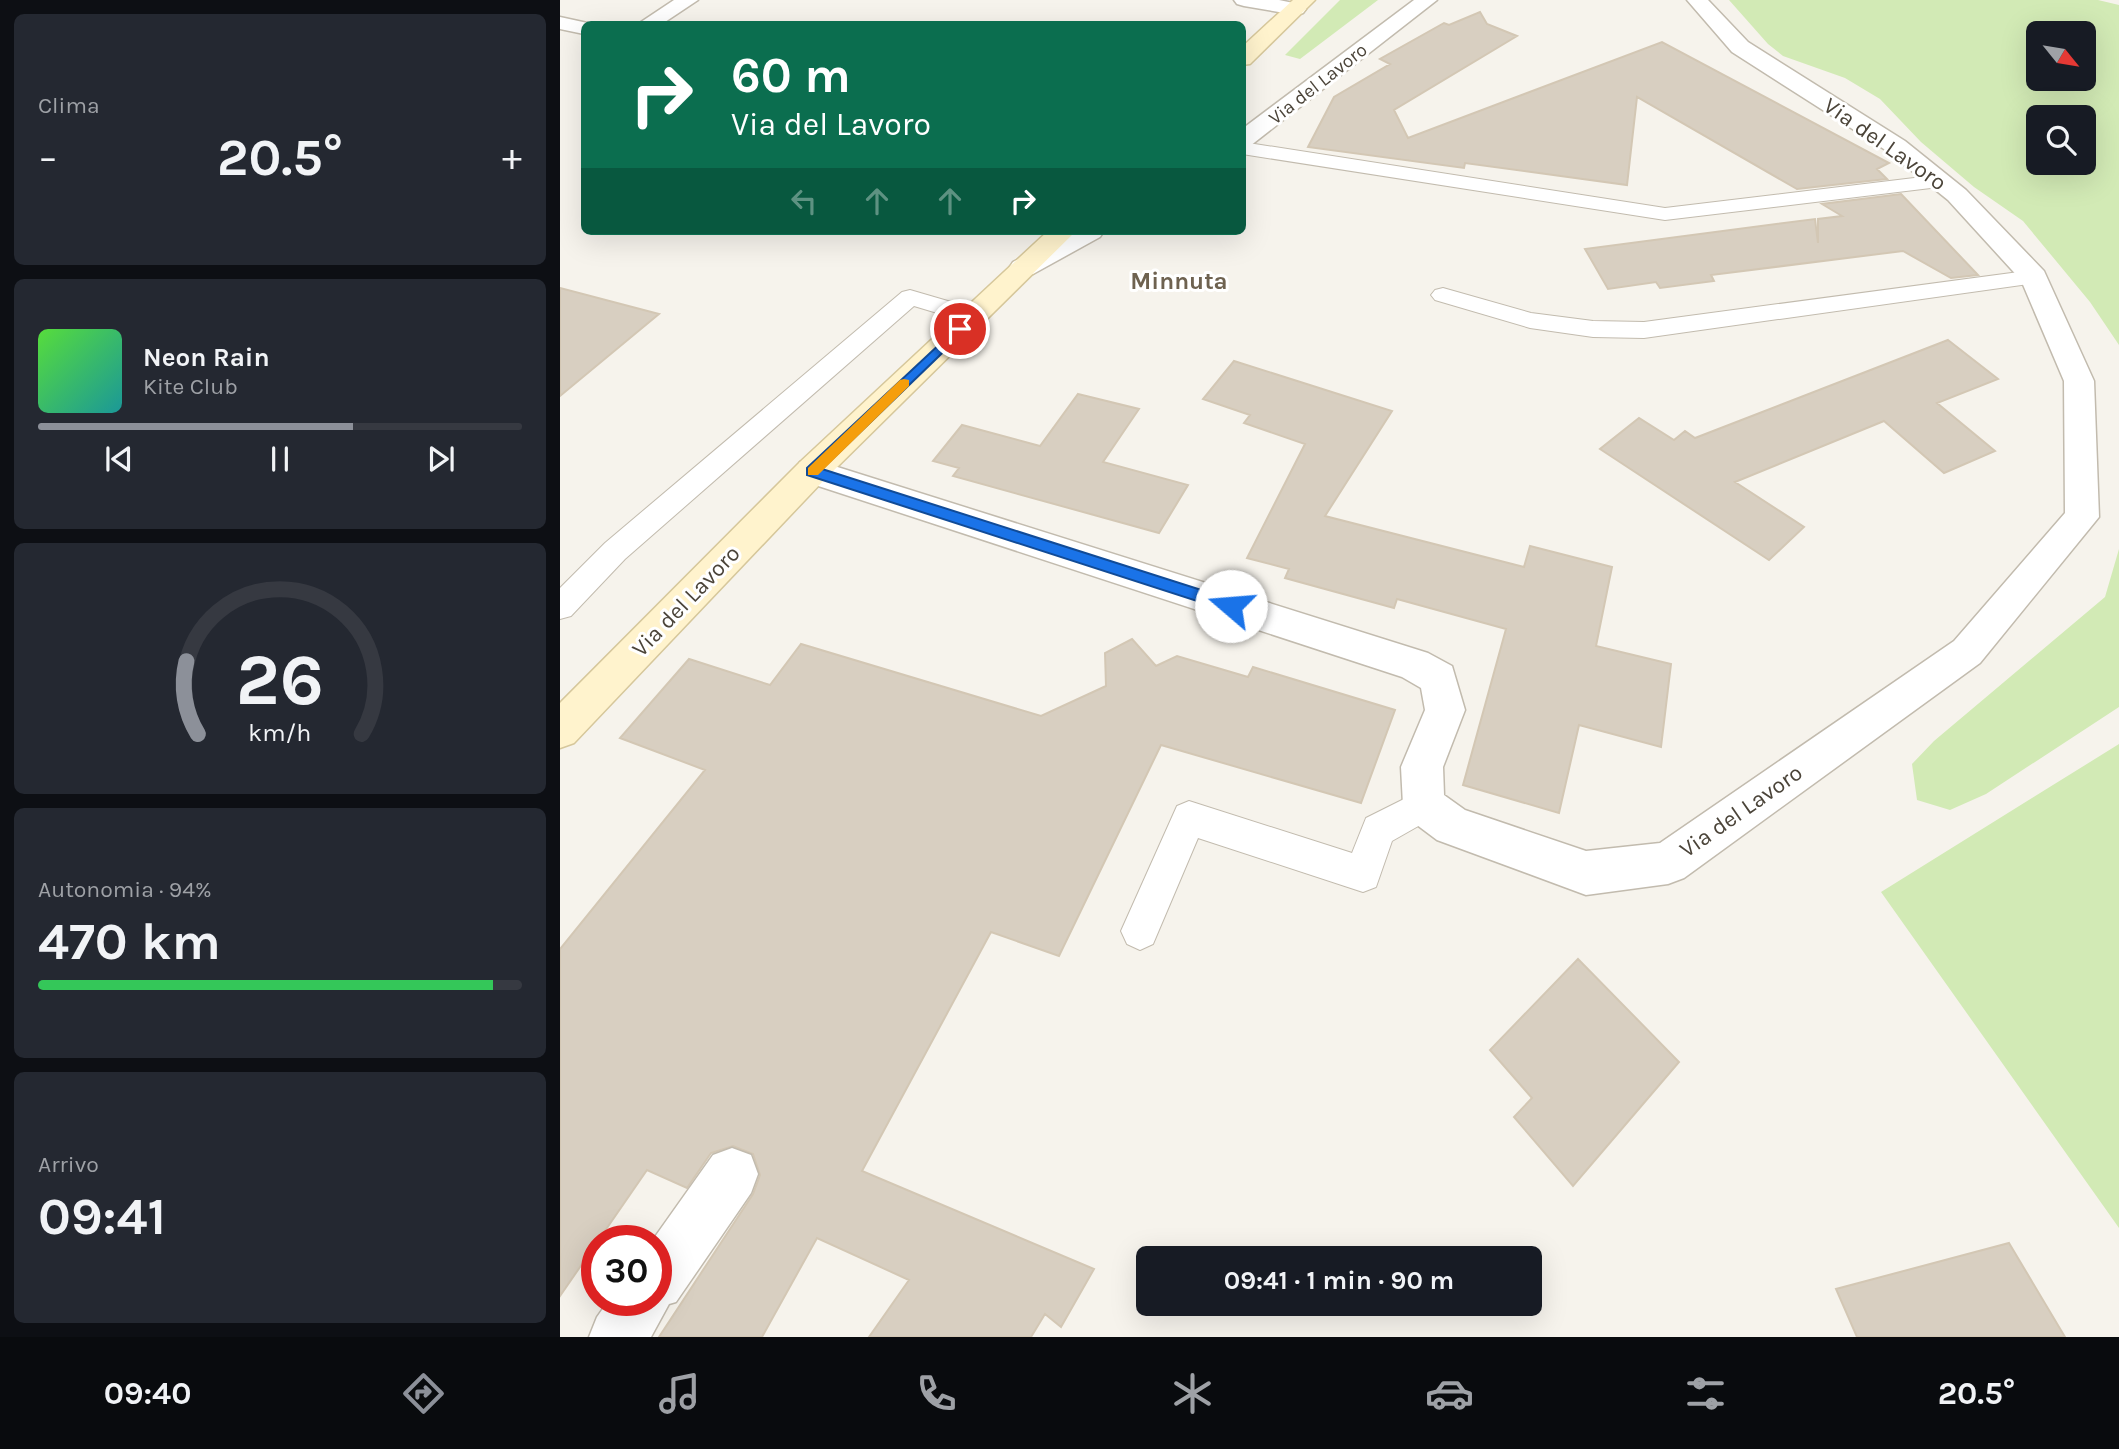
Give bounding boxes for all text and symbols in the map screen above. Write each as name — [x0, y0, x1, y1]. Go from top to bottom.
north arrow — [2026, 21, 2096, 91]
map controls — [2026, 21, 2096, 175]
street label: Via del Lavoro — [1264, 39, 1372, 129]
text: 60 m — [731, 47, 851, 104]
icon: right — [616, 49, 707, 140]
text: Clima — [38, 92, 100, 119]
street label: Via del Lavoro — [1818, 92, 1952, 196]
button: search — [2026, 105, 2096, 175]
text: Via del Lavoro — [731, 106, 931, 143]
text: 20.5° — [217, 127, 343, 188]
text: − — [38, 135, 58, 180]
text: + — [502, 135, 522, 180]
icon: left — [785, 182, 823, 220]
icon: ahead — [858, 182, 896, 220]
icon: ahead — [931, 182, 969, 220]
icon: right — [1004, 182, 1042, 220]
district label: Minnuta — [1130, 267, 1228, 295]
pin — [930, 299, 990, 359]
icon: arrive — [941, 310, 979, 348]
text: Neon Rain — [143, 342, 270, 373]
text: Kite Club — [143, 373, 238, 400]
icon: previous — [100, 440, 138, 478]
icon: pause — [261, 440, 299, 478]
icon: next — [422, 440, 460, 478]
street label: Via del Lavoro — [626, 540, 746, 662]
position arrow — [1194, 569, 1268, 643]
text: 26 — [236, 638, 324, 723]
text: km/h — [248, 718, 312, 747]
street label: Via del Lavoro — [1674, 759, 1808, 863]
text: Autonomia · 94% — [38, 876, 212, 903]
text: 470 km — [38, 911, 221, 972]
text: Arrivo — [38, 1151, 99, 1178]
text: 09:41 — [38, 1186, 166, 1247]
speed limit sign: 30 — [581, 1225, 672, 1316]
text: 09:41 · 1 min · 90 m — [1224, 1265, 1454, 1296]
icon: directions — [399, 1369, 448, 1418]
icon: music — [655, 1369, 704, 1418]
icon: phone — [912, 1369, 961, 1418]
icon: climate — [1168, 1369, 1217, 1418]
icon: car — [1425, 1369, 1474, 1418]
icon: filters — [1681, 1369, 1730, 1418]
text: 09:40 — [104, 1375, 191, 1412]
text: 20.5° — [1938, 1375, 2015, 1412]

